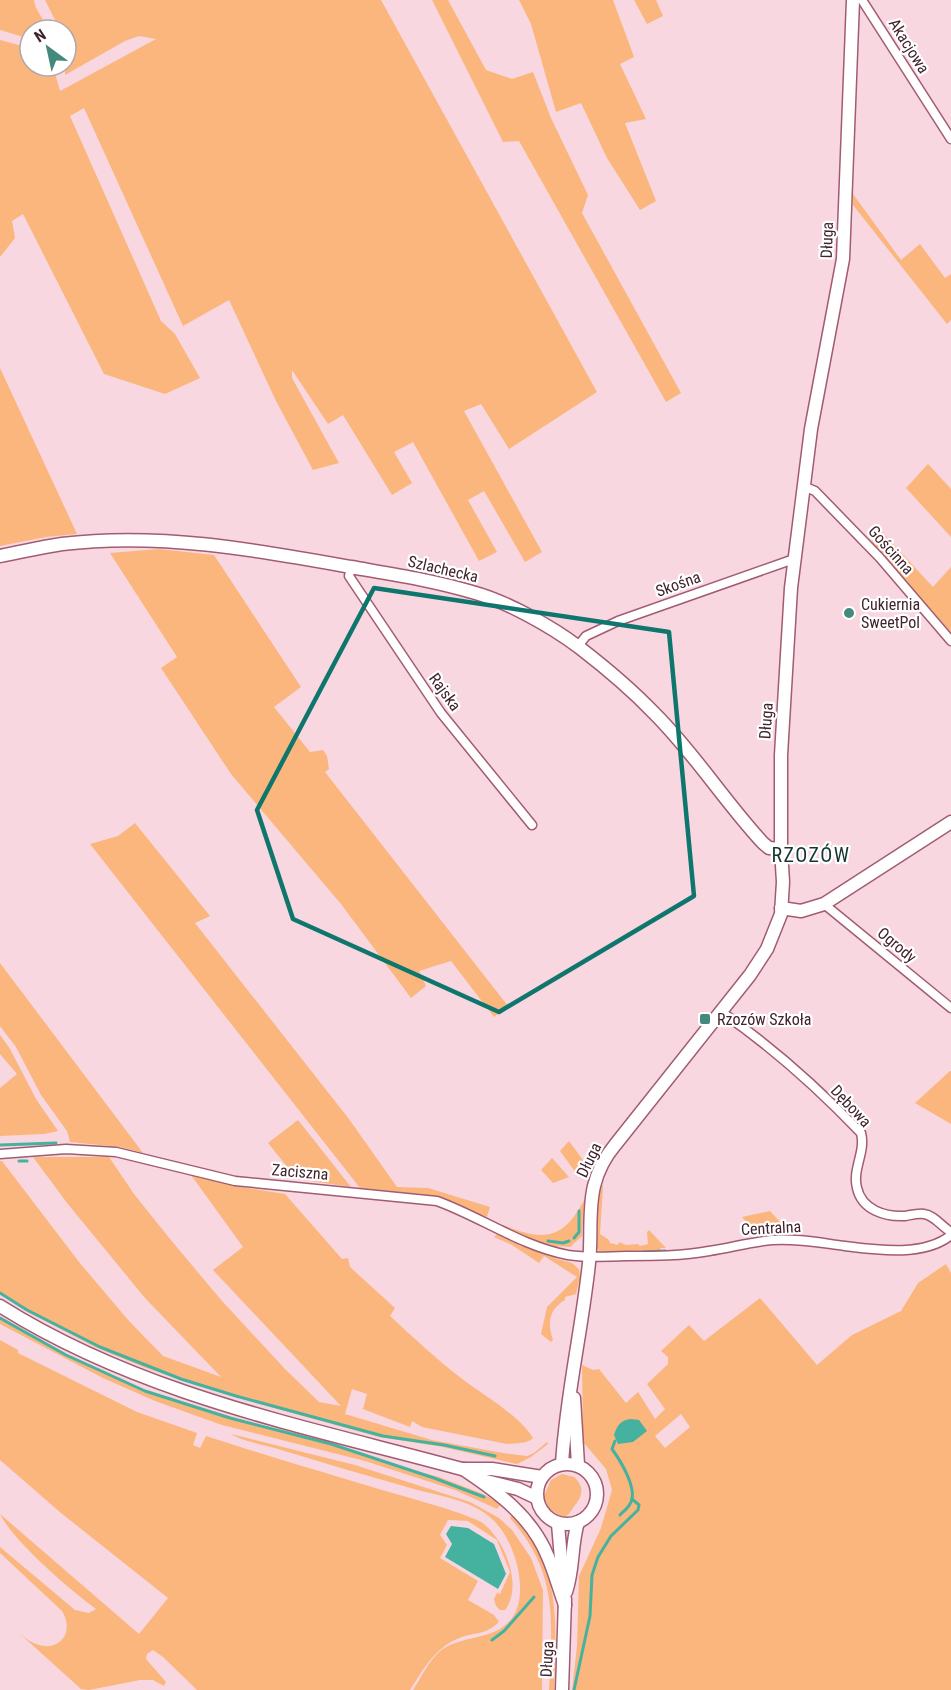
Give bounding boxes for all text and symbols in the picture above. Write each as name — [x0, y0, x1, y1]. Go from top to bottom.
street label: Akacjowa — [885, 15, 933, 77]
north arrow — [18, 18, 78, 78]
text: N — [31, 25, 49, 46]
street label: Długa — [817, 221, 837, 259]
street label: Gościnna — [864, 522, 918, 578]
street label: Szlachecka — [406, 552, 480, 586]
street label: Skośna — [653, 567, 703, 601]
place label: Cukiernia SweetPol — [861, 595, 920, 632]
marker: Cukiernia SweetPol — [842, 606, 856, 620]
street label: Rajska — [425, 669, 465, 715]
street label: Długa — [755, 702, 777, 740]
district label: RZOZÓW — [771, 843, 851, 867]
street label: Ogrody — [874, 923, 921, 967]
place label: Rzozów Szkoła — [717, 1010, 812, 1029]
marker: Rzozów Szkoła — [698, 1012, 712, 1026]
street label: Dębowa — [827, 1081, 875, 1131]
street label: Długa — [572, 1139, 606, 1181]
street label: Zaciszna — [271, 1160, 329, 1184]
street label: Centralna — [740, 1217, 802, 1239]
street label: Długa — [537, 1640, 557, 1678]

